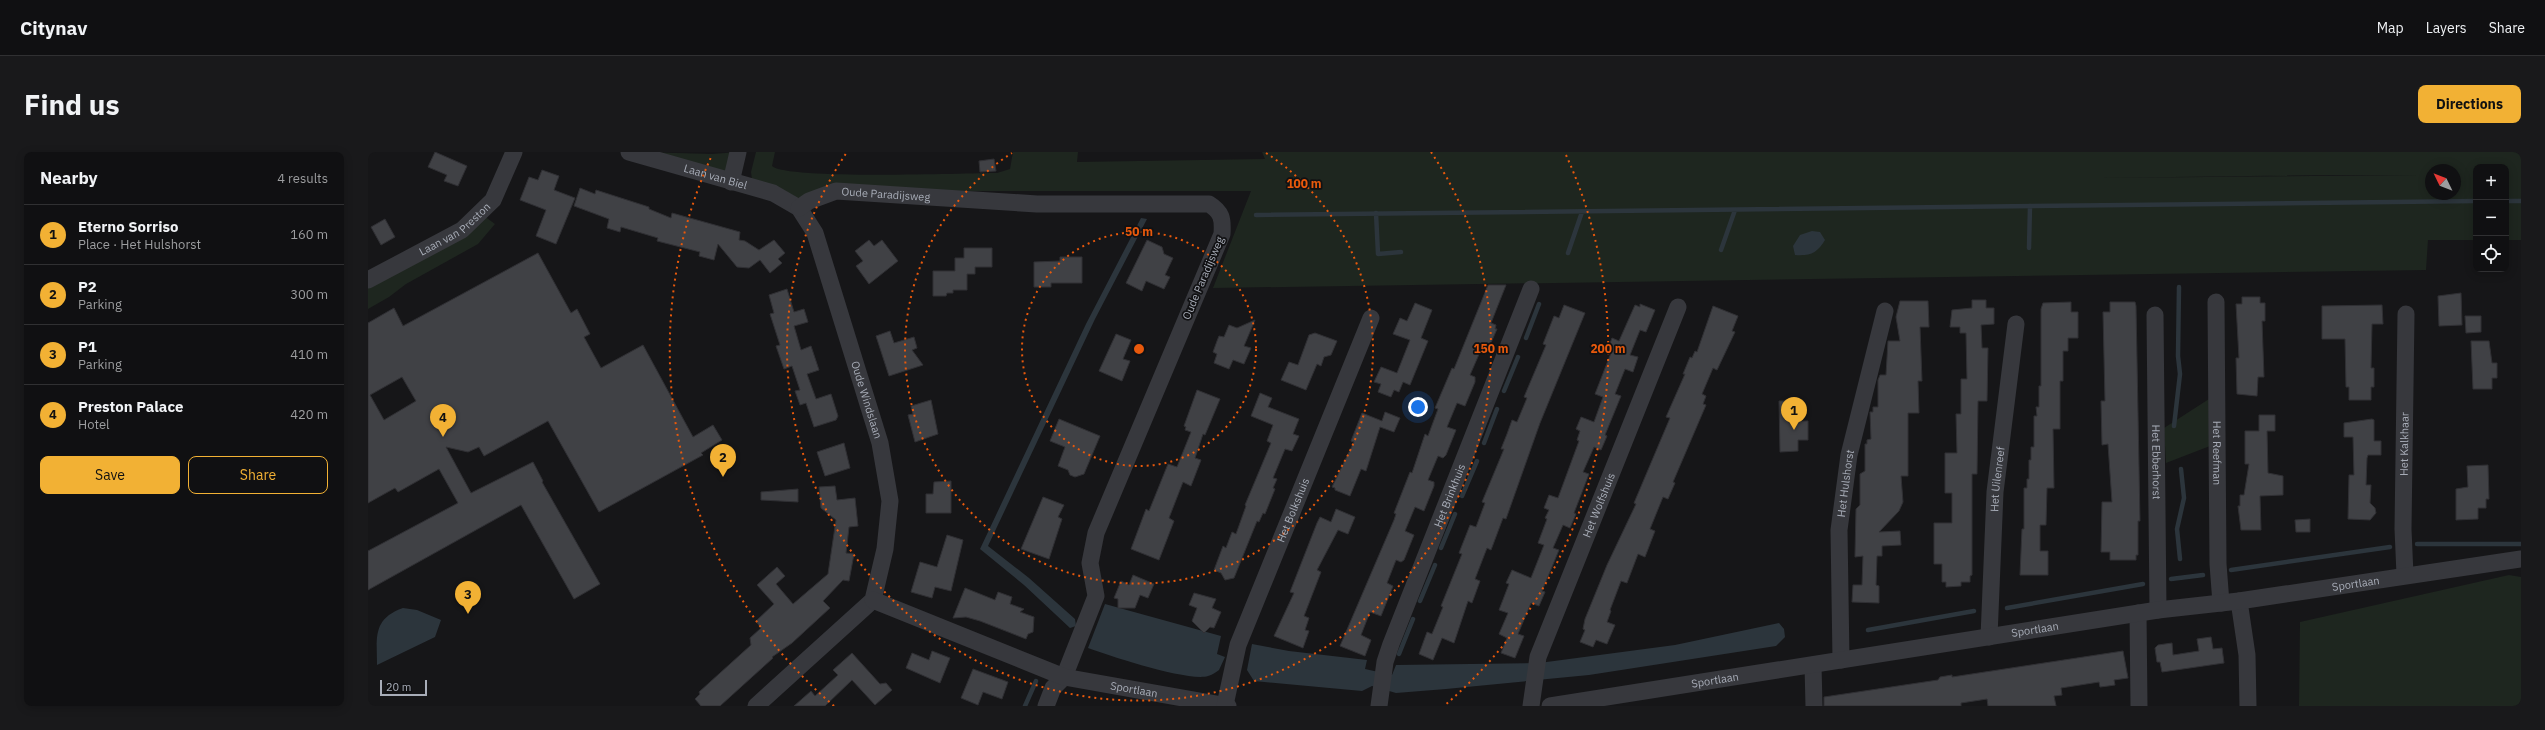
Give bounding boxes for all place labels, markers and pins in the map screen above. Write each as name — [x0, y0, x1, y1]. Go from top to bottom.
centre of rings — [1132, 342, 1146, 356]
pin: 1 — [1781, 397, 1807, 430]
pin: 4 — [430, 404, 456, 437]
pin: 2 — [710, 444, 736, 477]
pin: 3 — [455, 581, 481, 614]

